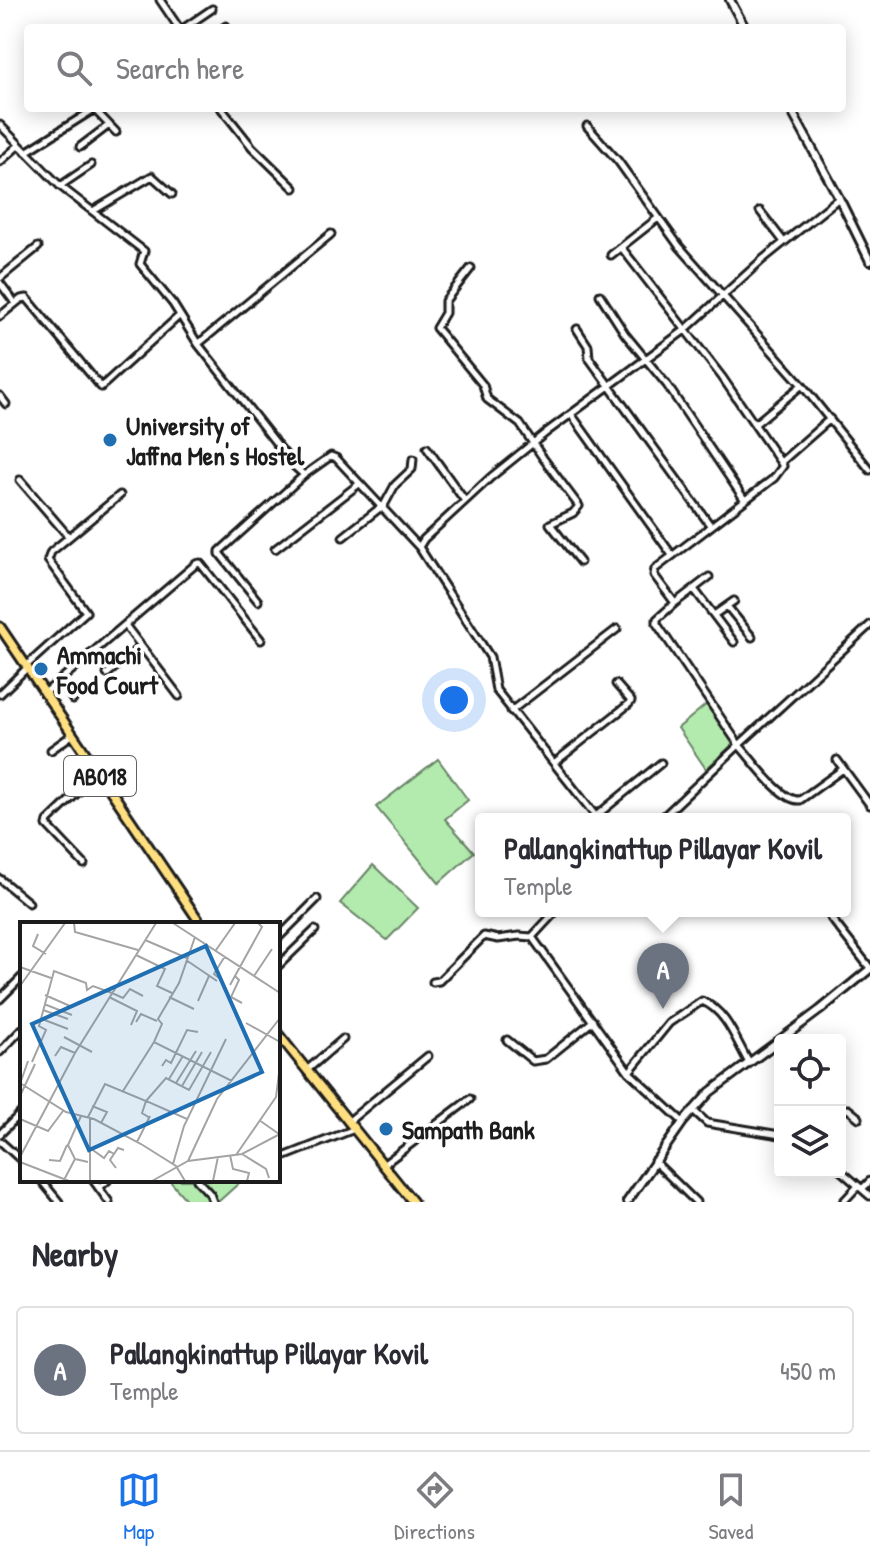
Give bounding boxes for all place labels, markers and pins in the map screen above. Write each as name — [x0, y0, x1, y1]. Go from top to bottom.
place label: University of Jaffna Men's Hostel — [126, 408, 305, 473]
marker: University of Jaffna Men's Hostel — [101, 431, 119, 449]
place label: Ammachi Food Court — [56, 637, 159, 702]
marker: Ammachi Food Court — [32, 660, 50, 678]
pin: A — [637, 943, 689, 1009]
place label: Sampath Bank — [402, 1112, 535, 1148]
marker: Sampath Bank — [377, 1120, 395, 1138]

